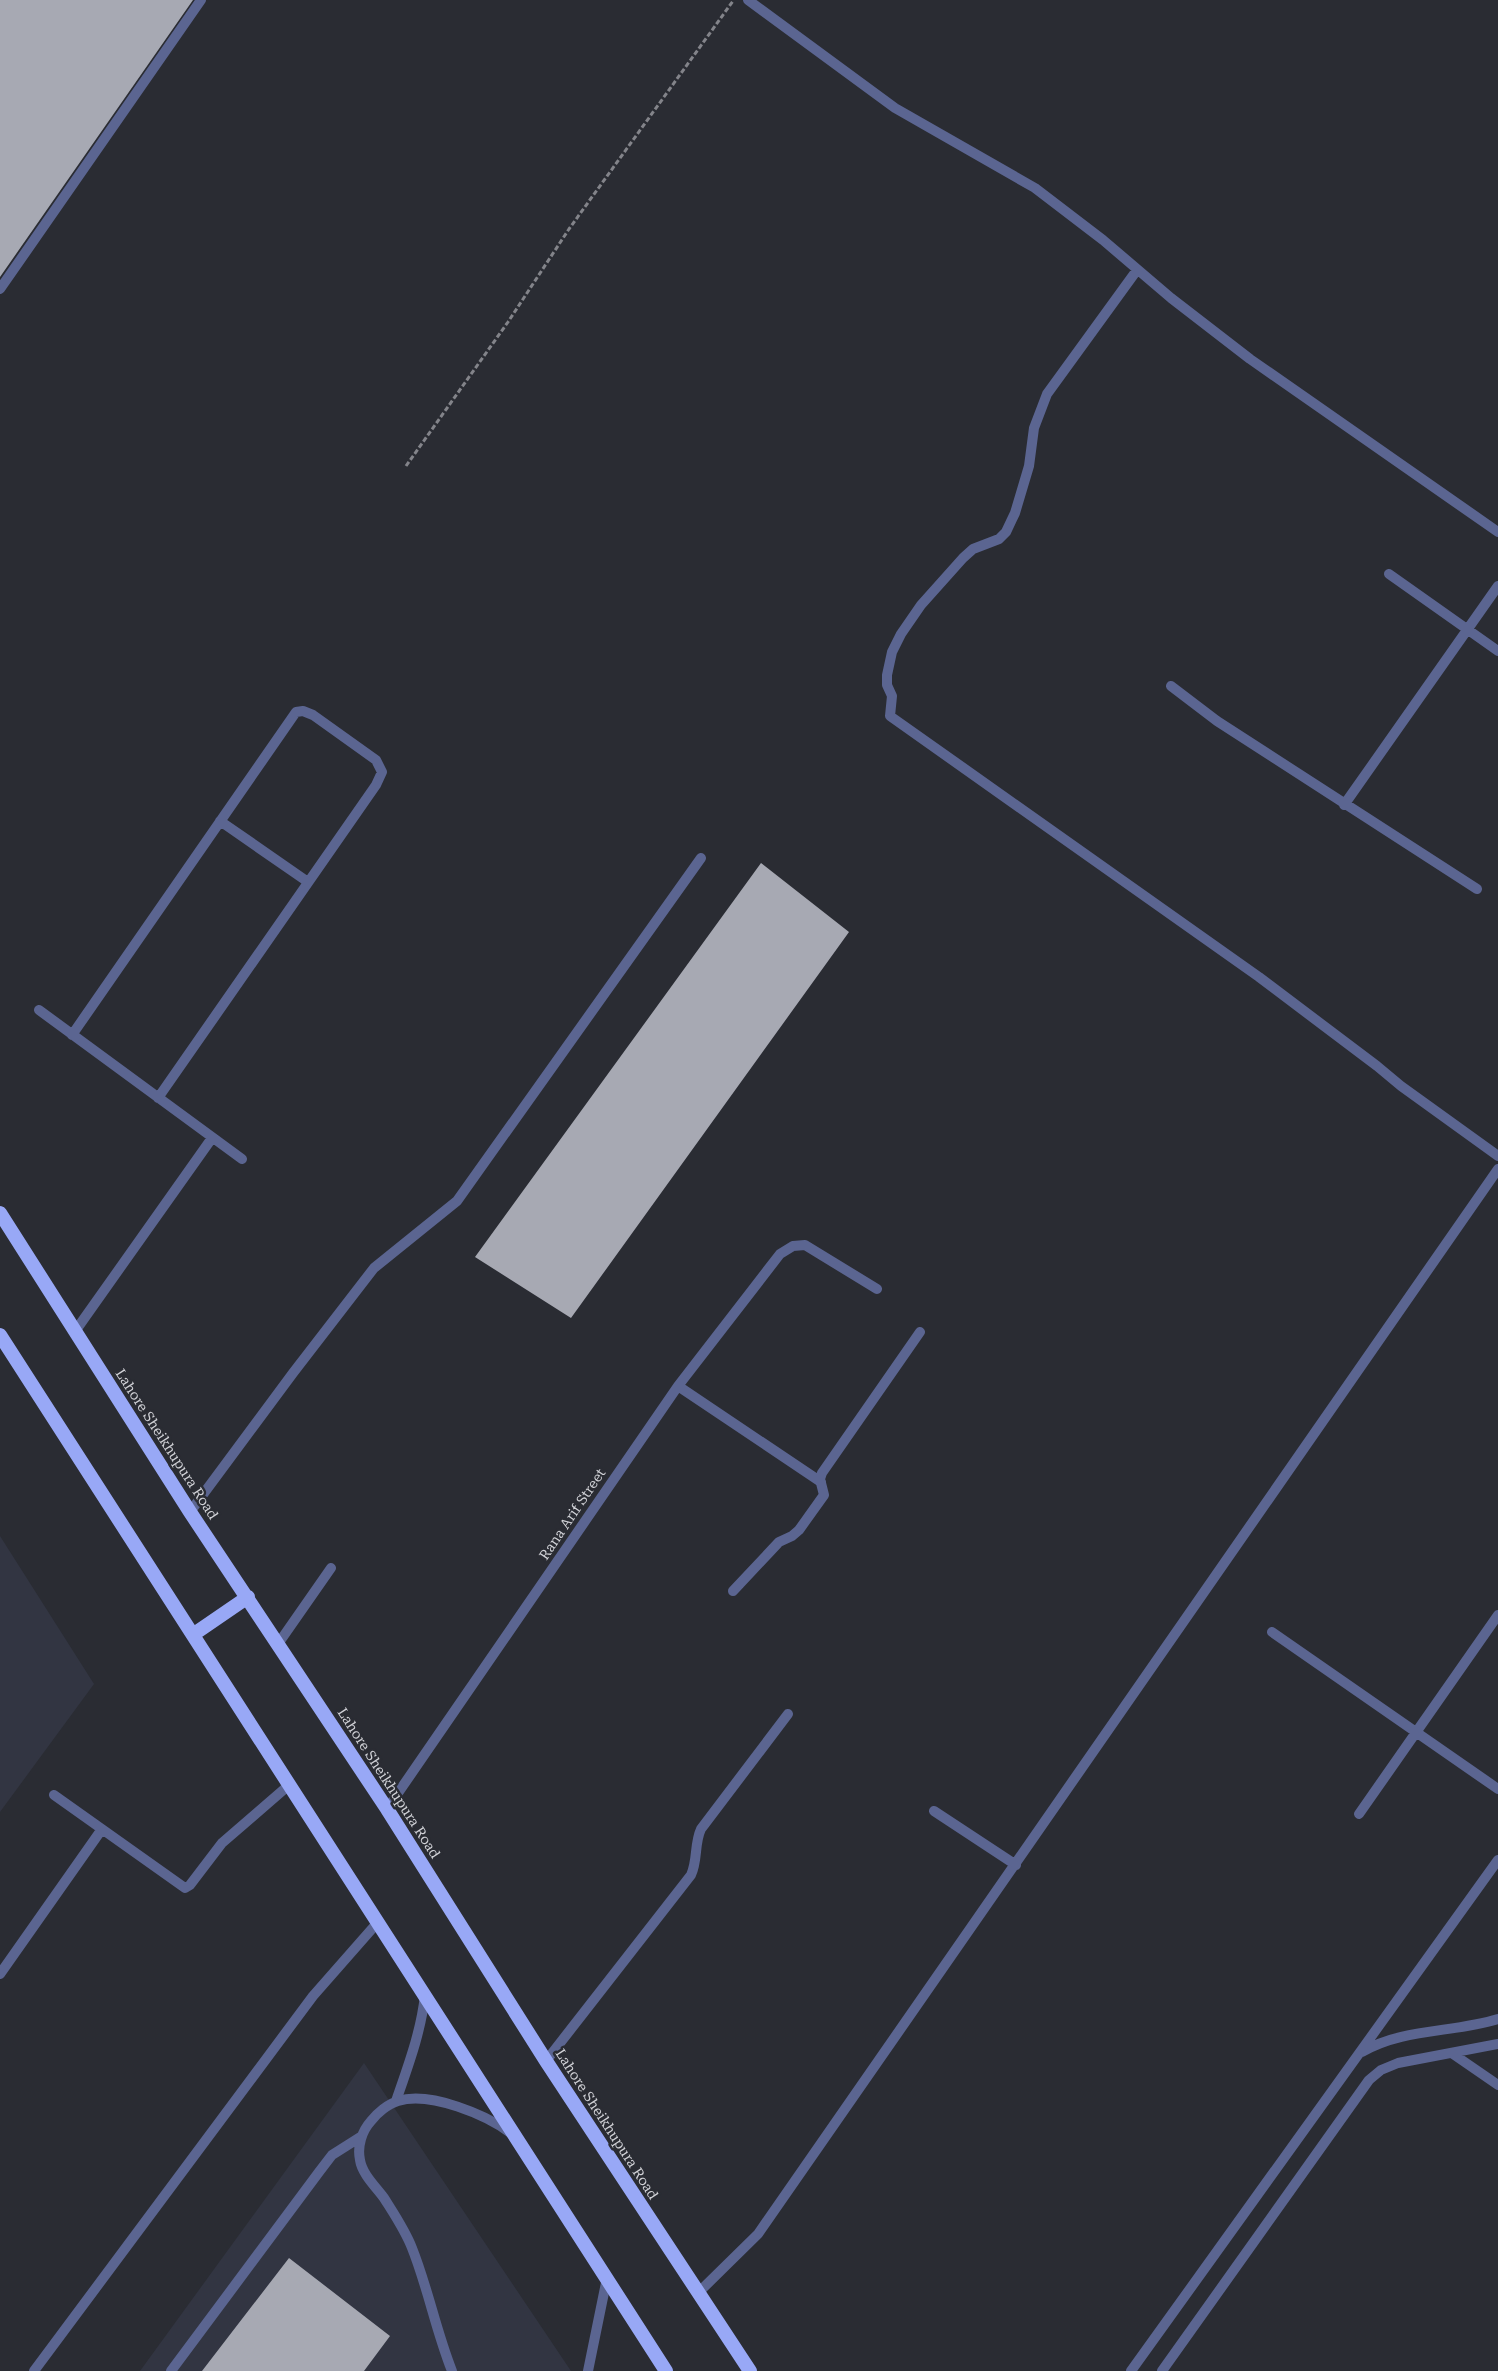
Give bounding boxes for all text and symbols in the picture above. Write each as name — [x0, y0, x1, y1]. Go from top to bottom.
street label: Lahore Sheikhupura Road — [112, 1366, 222, 1522]
street label: Rana Arif Street — [536, 1465, 608, 1563]
street label: Lahore Sheikhupura Road — [334, 1705, 444, 1861]
street label: Lahore Sheikhupura Road — [552, 2046, 662, 2202]

